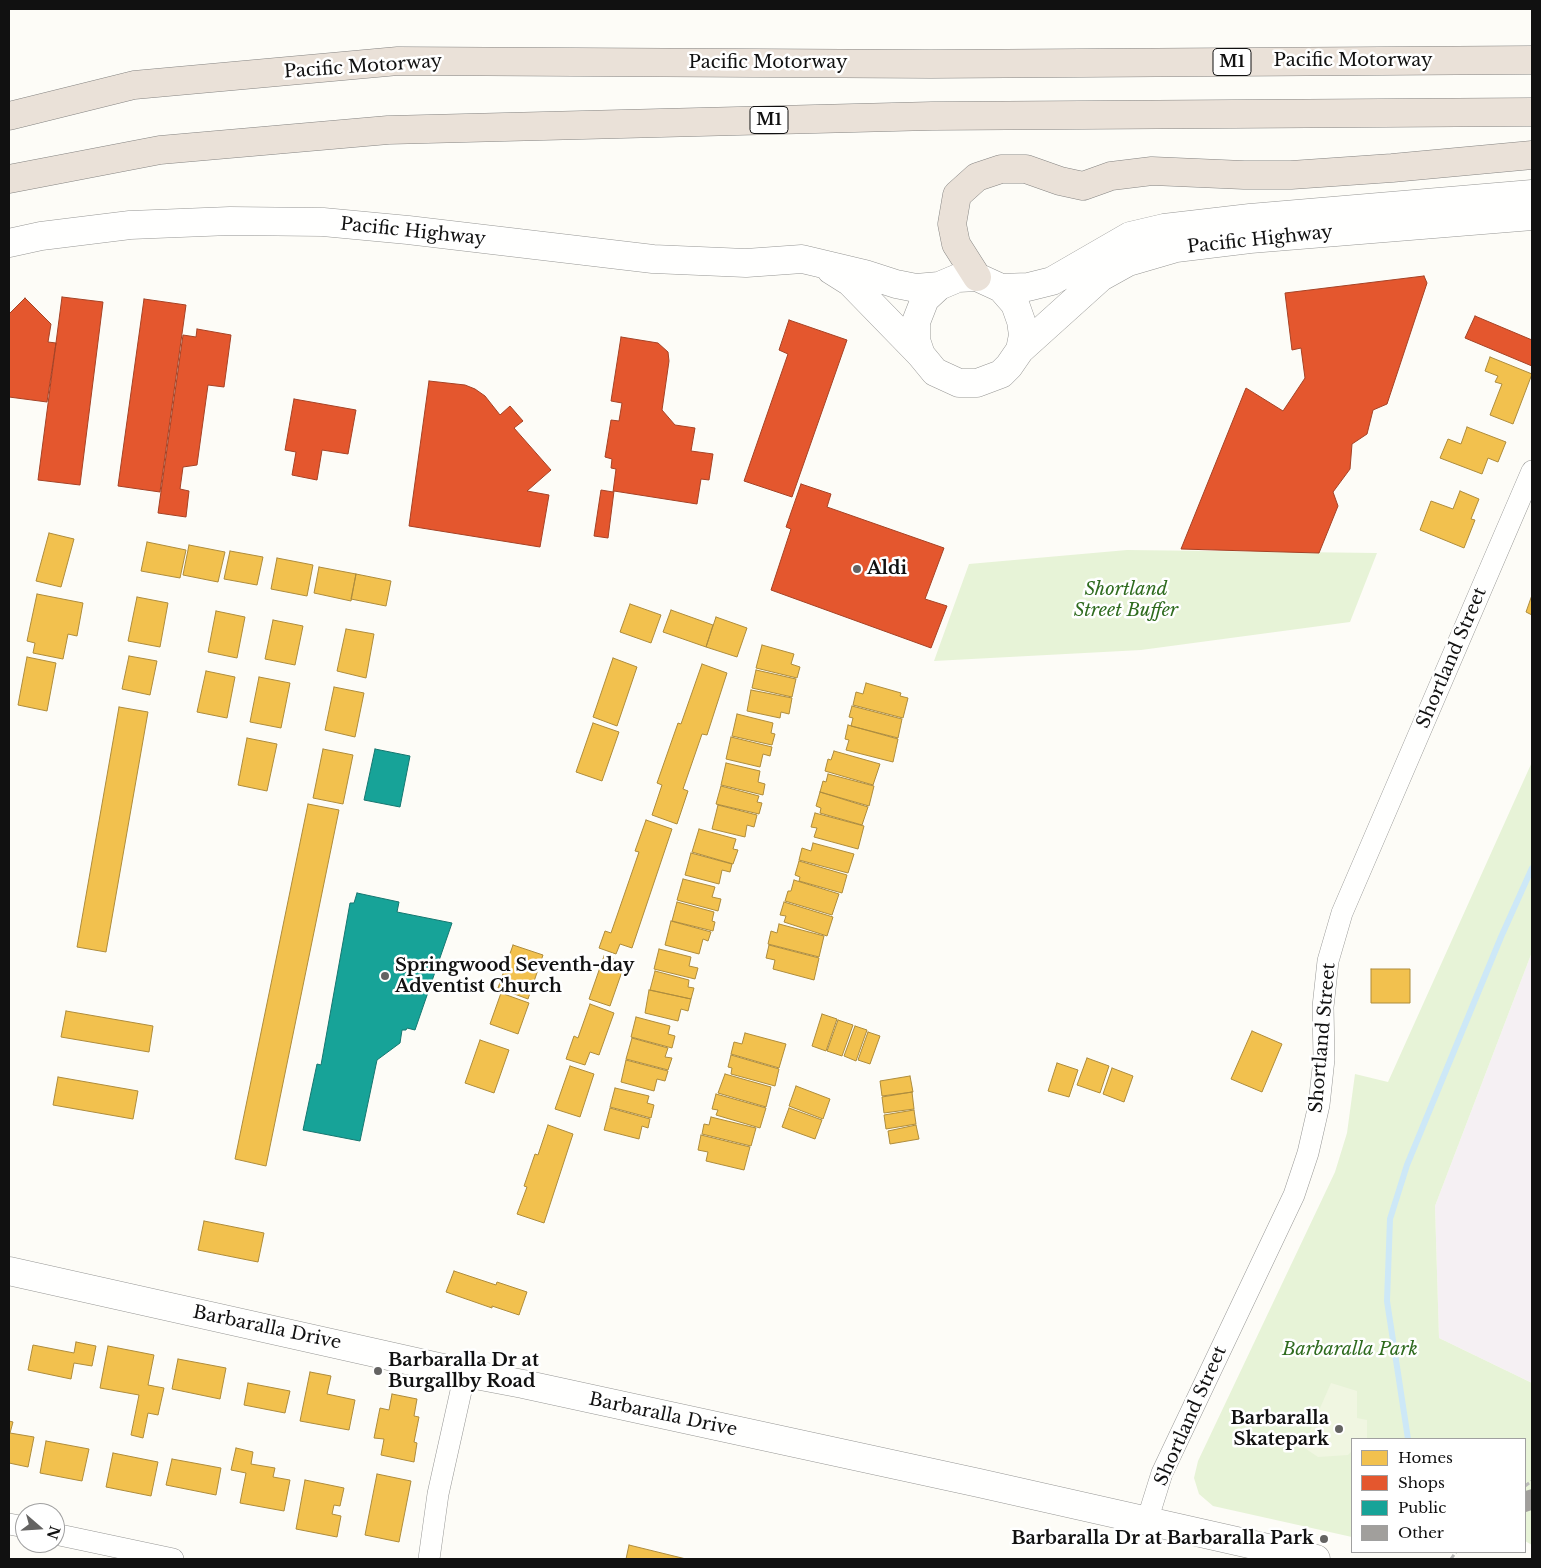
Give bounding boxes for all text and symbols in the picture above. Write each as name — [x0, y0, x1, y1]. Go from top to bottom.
road number: M1 — [1213, 48, 1251, 76]
street label: Pacific Motorway — [1274, 50, 1432, 72]
street label: Pacific Motorway — [283, 51, 443, 83]
street label: Pacific Motorway — [689, 52, 847, 74]
road number: M1 — [750, 106, 788, 134]
street label: Pacific Highway — [339, 214, 487, 250]
street label: Pacific Highway — [1186, 222, 1334, 258]
place label: Aldi — [867, 558, 907, 580]
marker: Aldi — [851, 563, 863, 575]
park label: Shortland Street Buffer — [1074, 579, 1178, 622]
street label: Shortland Street — [1413, 584, 1491, 732]
place label: Springwood Seventh-day Adventist Church — [395, 955, 634, 998]
street label: Shortland Street — [1306, 962, 1340, 1114]
marker: Springwood Seventh-day Adventist Church — [379, 970, 391, 982]
street label: Barbaralla Drive — [191, 1302, 343, 1354]
park label: Barbaralla Park — [1282, 1339, 1418, 1361]
street label: Shortland Street — [1150, 1343, 1232, 1489]
place label: Barbaralla Dr at Burgallby Road — [388, 1350, 539, 1392]
marker: Barbaralla Dr at Burgallby Road — [372, 1365, 384, 1377]
street label: Barbaralla Drive — [587, 1389, 739, 1441]
place label: Barbaralla Skatepark — [1230, 1408, 1329, 1450]
marker: Barbaralla Skatepark — [1333, 1423, 1345, 1435]
legend — [1351, 1438, 1526, 1553]
text: Homes — [1398, 1448, 1453, 1467]
text: Shops — [1398, 1473, 1445, 1492]
text: Public — [1398, 1498, 1446, 1517]
north arrow — [15, 1503, 65, 1553]
text: N — [43, 1523, 64, 1542]
text: Other — [1398, 1523, 1444, 1542]
place label: Barbaralla Dr at Barbaralla Park — [1011, 1528, 1314, 1550]
marker: Barbaralla Dr at Barbaralla Park — [1318, 1533, 1330, 1545]

